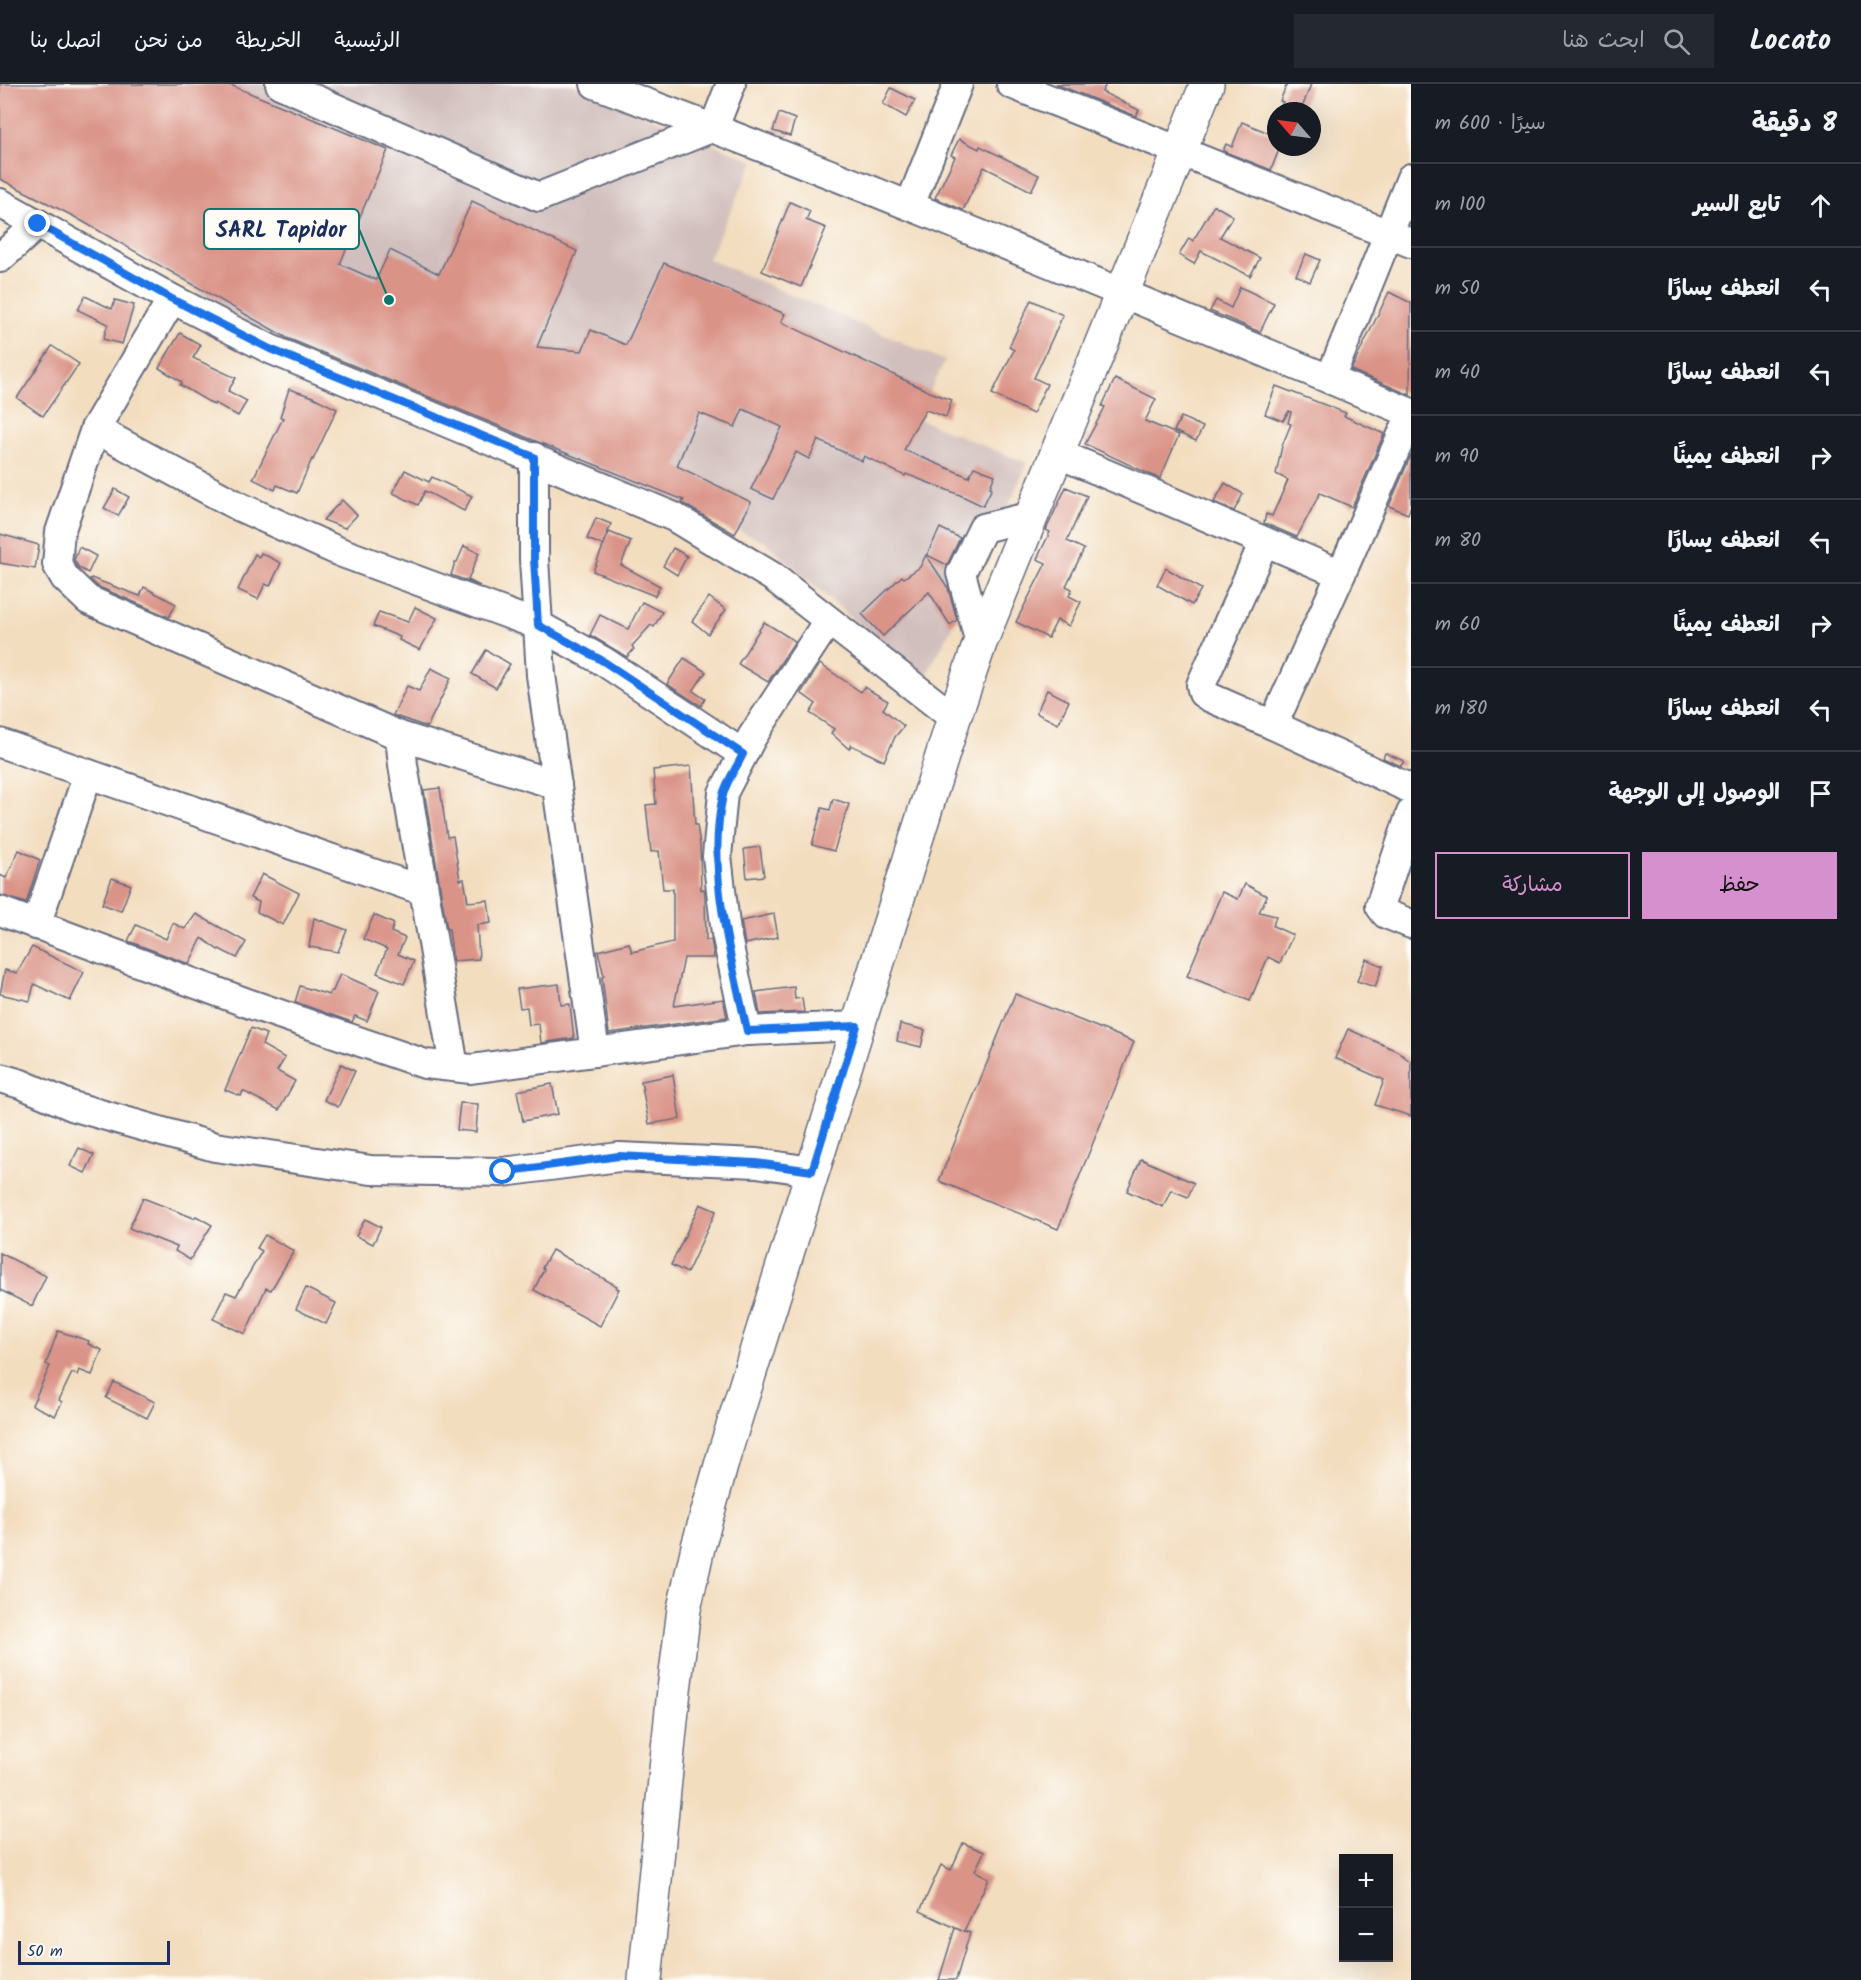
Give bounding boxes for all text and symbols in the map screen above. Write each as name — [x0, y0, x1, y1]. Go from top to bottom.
search box — [1294, 14, 1714, 68]
text: Locato — [1750, 19, 1831, 64]
text: ابحث هنا — [1562, 24, 1645, 59]
text: اتصل بنا — [30, 25, 101, 58]
text: من نحن — [134, 25, 203, 58]
text: الخريطة — [236, 25, 301, 58]
text: الرئيسية — [334, 25, 400, 58]
icon: search — [1660, 25, 1693, 58]
north arrow — [1267, 102, 1321, 156]
text: 8 دقيقة — [1752, 103, 1837, 145]
text: سيرًا · 600 m — [1435, 108, 1546, 140]
text: تابع السير — [1693, 188, 1780, 223]
text: 100 m — [1435, 189, 1485, 221]
icon: ahead — [1804, 189, 1837, 222]
callout: SARL Tapidor — [204, 209, 359, 249]
route end — [24, 210, 50, 236]
text: SARL Tapidor — [216, 214, 347, 249]
text: انعطف يسارًا — [1668, 272, 1780, 307]
text: 50 m — [1435, 273, 1480, 305]
icon: left — [1804, 273, 1837, 306]
text: انعطف يسارًا — [1668, 356, 1780, 391]
text: 40 m — [1435, 357, 1480, 389]
icon: left — [1804, 357, 1837, 390]
text: انعطف يمينًا — [1673, 440, 1780, 475]
text: 90 m — [1435, 441, 1479, 473]
icon: right — [1804, 441, 1837, 474]
text: انعطف يسارًا — [1668, 524, 1780, 559]
text: 80 m — [1435, 525, 1481, 557]
icon: left — [1804, 525, 1837, 558]
text: انعطف يمينًا — [1673, 608, 1780, 643]
text: 60 m — [1435, 609, 1480, 641]
icon: right — [1804, 609, 1837, 642]
text: انعطف يسارًا — [1668, 692, 1780, 727]
text: 180 m — [1435, 693, 1487, 725]
icon: left — [1804, 693, 1837, 726]
text: الوصول إلى الوجهة — [1608, 776, 1780, 811]
icon: arrive — [1804, 777, 1837, 810]
button: مشاركة — [1435, 852, 1630, 919]
button: حفظ — [1642, 852, 1837, 919]
route start — [489, 1158, 515, 1184]
map controls — [1339, 1854, 1393, 1962]
button: + — [1339, 1854, 1393, 1908]
button: − — [1339, 1908, 1393, 1962]
scale bar — [18, 1938, 170, 1966]
text: 50 m — [27, 1939, 63, 1964]

